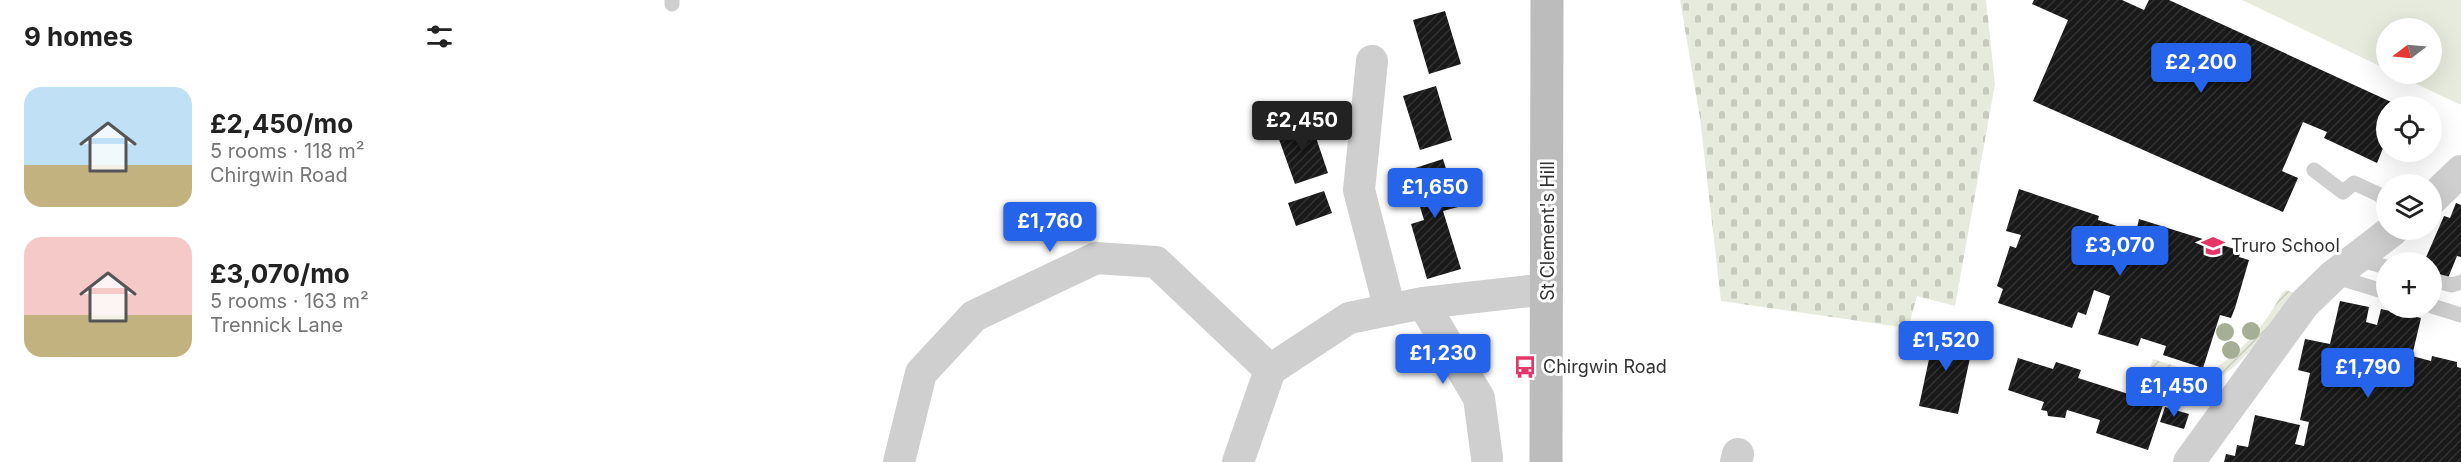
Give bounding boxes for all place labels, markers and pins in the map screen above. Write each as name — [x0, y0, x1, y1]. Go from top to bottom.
pin: £2,200 — [2152, 43, 2250, 94]
pin: £2,450 — [1253, 101, 1351, 152]
pin: £1,650 — [1386, 168, 1484, 219]
pin: £1,760 — [1001, 202, 1099, 253]
pin: £3,070 — [2071, 226, 2169, 277]
school or university icon: Truro School — [2200, 233, 2226, 259]
place label: Truro School — [2231, 235, 2340, 256]
pin: £1,520 — [1897, 321, 1995, 372]
pin: £1,230 — [1394, 334, 1492, 385]
pin: £1,790 — [2319, 348, 2417, 399]
bus stop icon: Chirgwin Road — [1512, 354, 1538, 380]
place label: Chirgwin Road — [1543, 356, 1667, 377]
pin: £1,450 — [2125, 367, 2223, 418]

